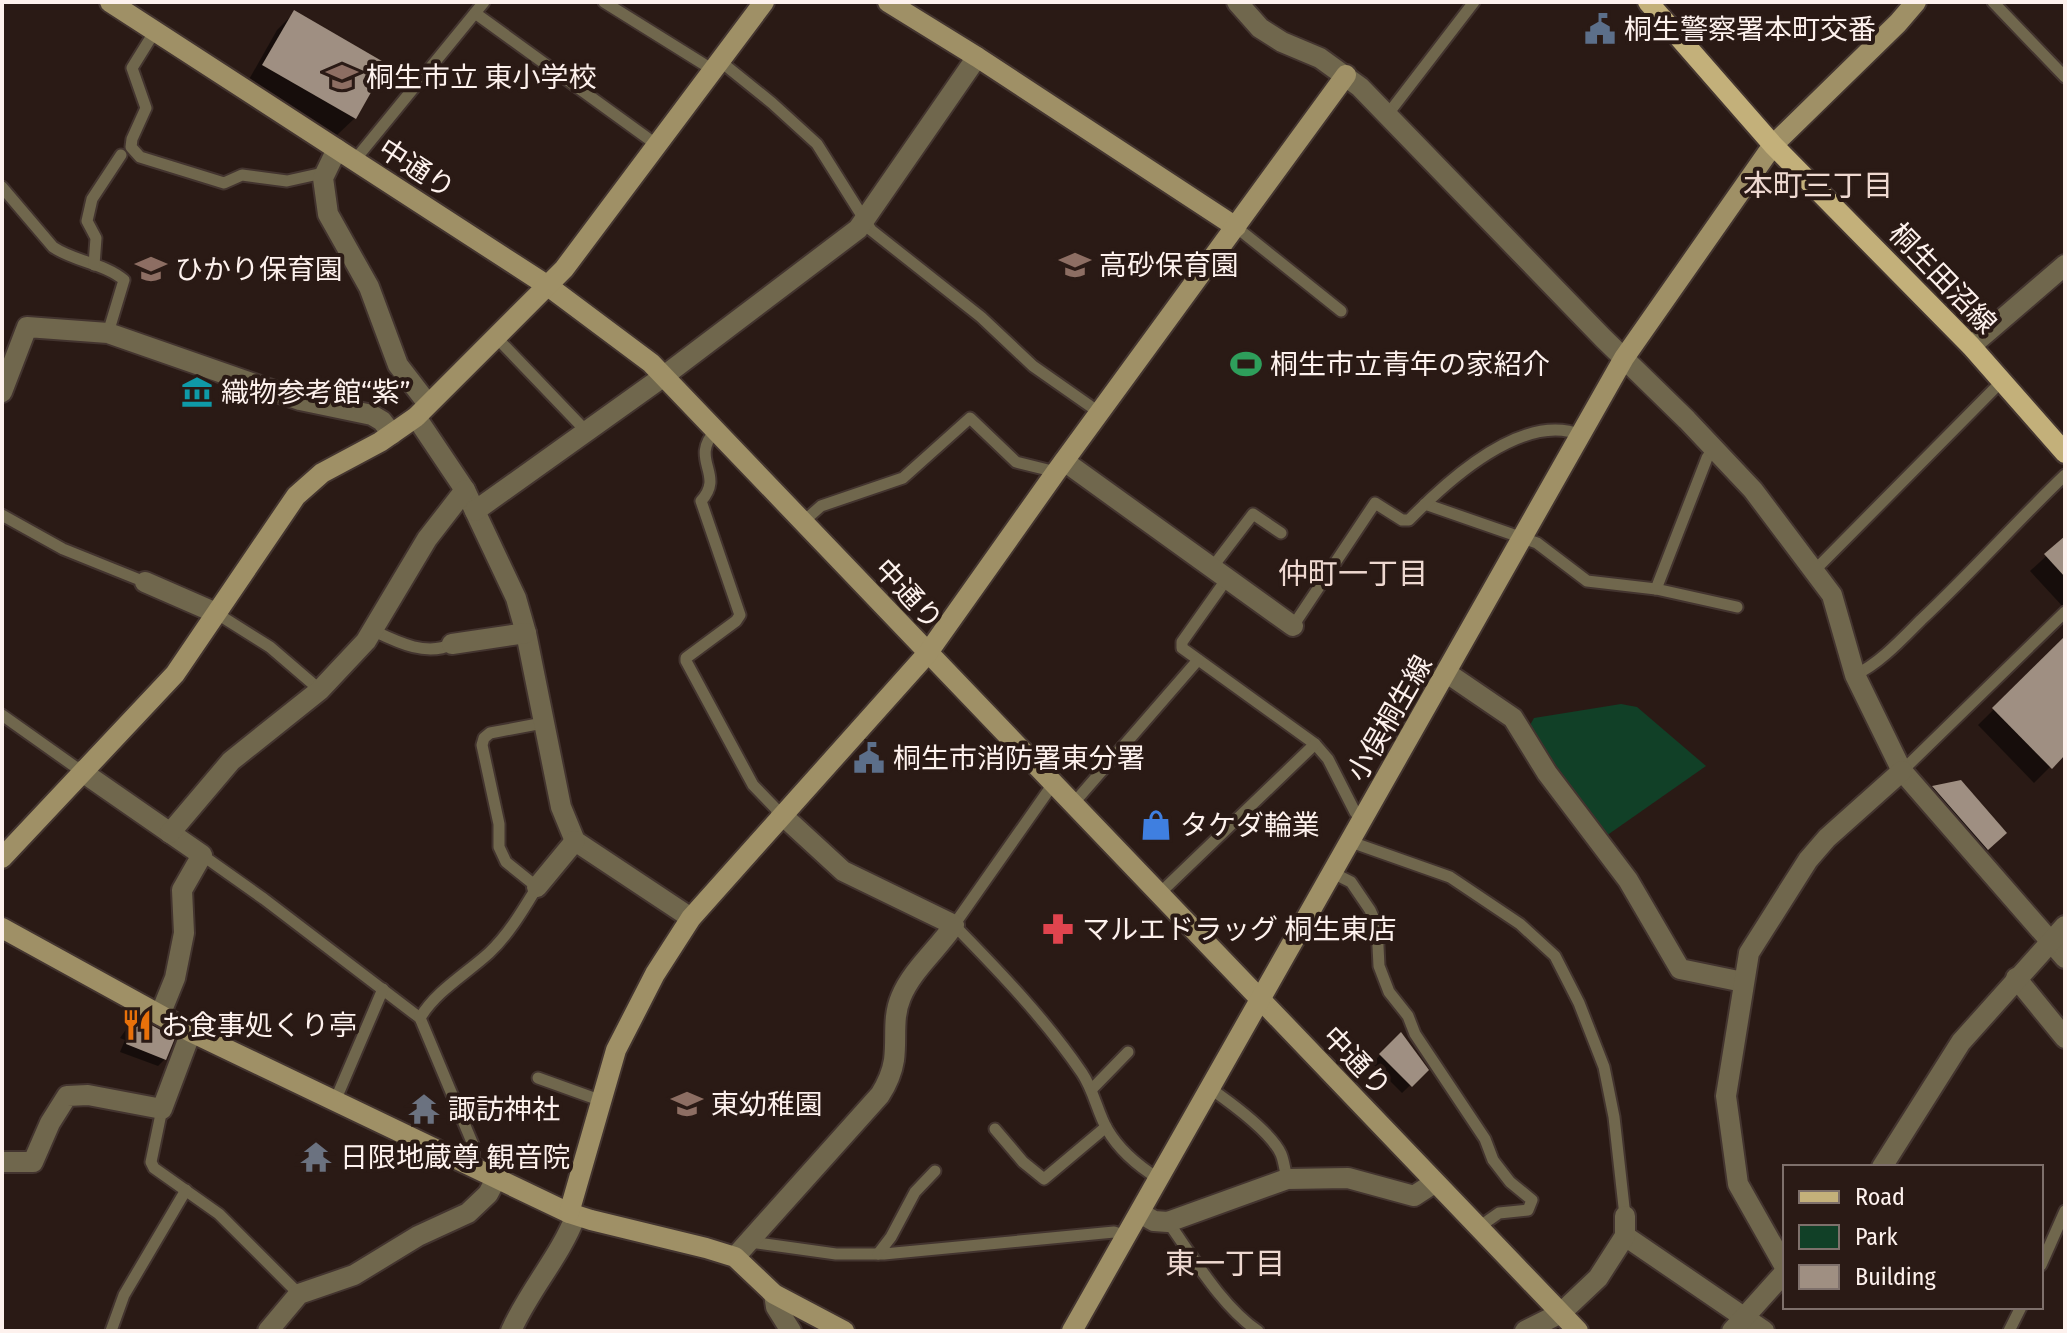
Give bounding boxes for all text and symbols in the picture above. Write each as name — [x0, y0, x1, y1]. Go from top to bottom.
public building icon: 桐生警察署本町交番 — [1583, 12, 1617, 46]
place label: 桐生警察署本町交番 — [1624, 13, 1876, 46]
school or university icon: 桐生市立 東小学校 — [325, 60, 359, 94]
place label: 桐生市立 東小学校 — [366, 61, 597, 94]
street label: 中通り — [373, 132, 461, 205]
district label: 本町三丁目 — [1743, 168, 1893, 204]
street label: 桐生田沼線 — [1882, 217, 2003, 340]
school or university icon: 高砂保育園 — [1058, 248, 1092, 282]
place label: 高砂保育園 — [1099, 249, 1239, 282]
school or university icon: ひかり保育園 — [134, 252, 168, 286]
place label: ひかり保育園 — [175, 253, 343, 286]
sports icon: 桐生市立青年の家紹介 — [1229, 347, 1263, 381]
place label: 桐生市立青年の家紹介 — [1270, 348, 1550, 381]
museum icon: 織物参考館“紫” — [180, 375, 214, 409]
place label: 織物参考館“紫” — [221, 376, 411, 409]
street label: 中通り — [868, 552, 949, 636]
district label: 仲町一丁目 — [1278, 556, 1428, 592]
street label: 小俣桐生線 — [1340, 649, 1439, 787]
public building icon: 桐生市消防署東分署 — [852, 741, 886, 775]
place label: 桐生市消防署東分署 — [893, 742, 1145, 775]
shop icon: タケダ輪業 — [1139, 808, 1173, 842]
place label: タケダ輪業 — [1180, 809, 1320, 842]
pharmacy icon: マルエドラッグ 桐生東店 — [1041, 912, 1075, 946]
place label: マルエドラッグ 桐生東店 — [1082, 913, 1397, 946]
restaurant icon: お食事処くり亭 — [120, 1008, 154, 1042]
place label: お食事処くり亭 — [161, 1009, 357, 1042]
street label: 中通り — [1316, 1020, 1398, 1103]
school or university icon: 東幼稚園 — [670, 1087, 704, 1121]
place label: 東幼稚園 — [711, 1088, 823, 1121]
temple icon: 諏訪神社 — [407, 1092, 441, 1126]
place label: 諏訪神社 — [448, 1093, 560, 1126]
temple icon: 日限地蔵尊 観音院 — [299, 1140, 333, 1174]
place label: 日限地蔵尊 観音院 — [340, 1141, 571, 1174]
legend — [1783, 1165, 2043, 1309]
text: Road — [1855, 1183, 1905, 1211]
text: Park — [1855, 1223, 1898, 1251]
district label: 東一丁目 — [1165, 1246, 1285, 1282]
text: Building — [1855, 1263, 1937, 1291]

